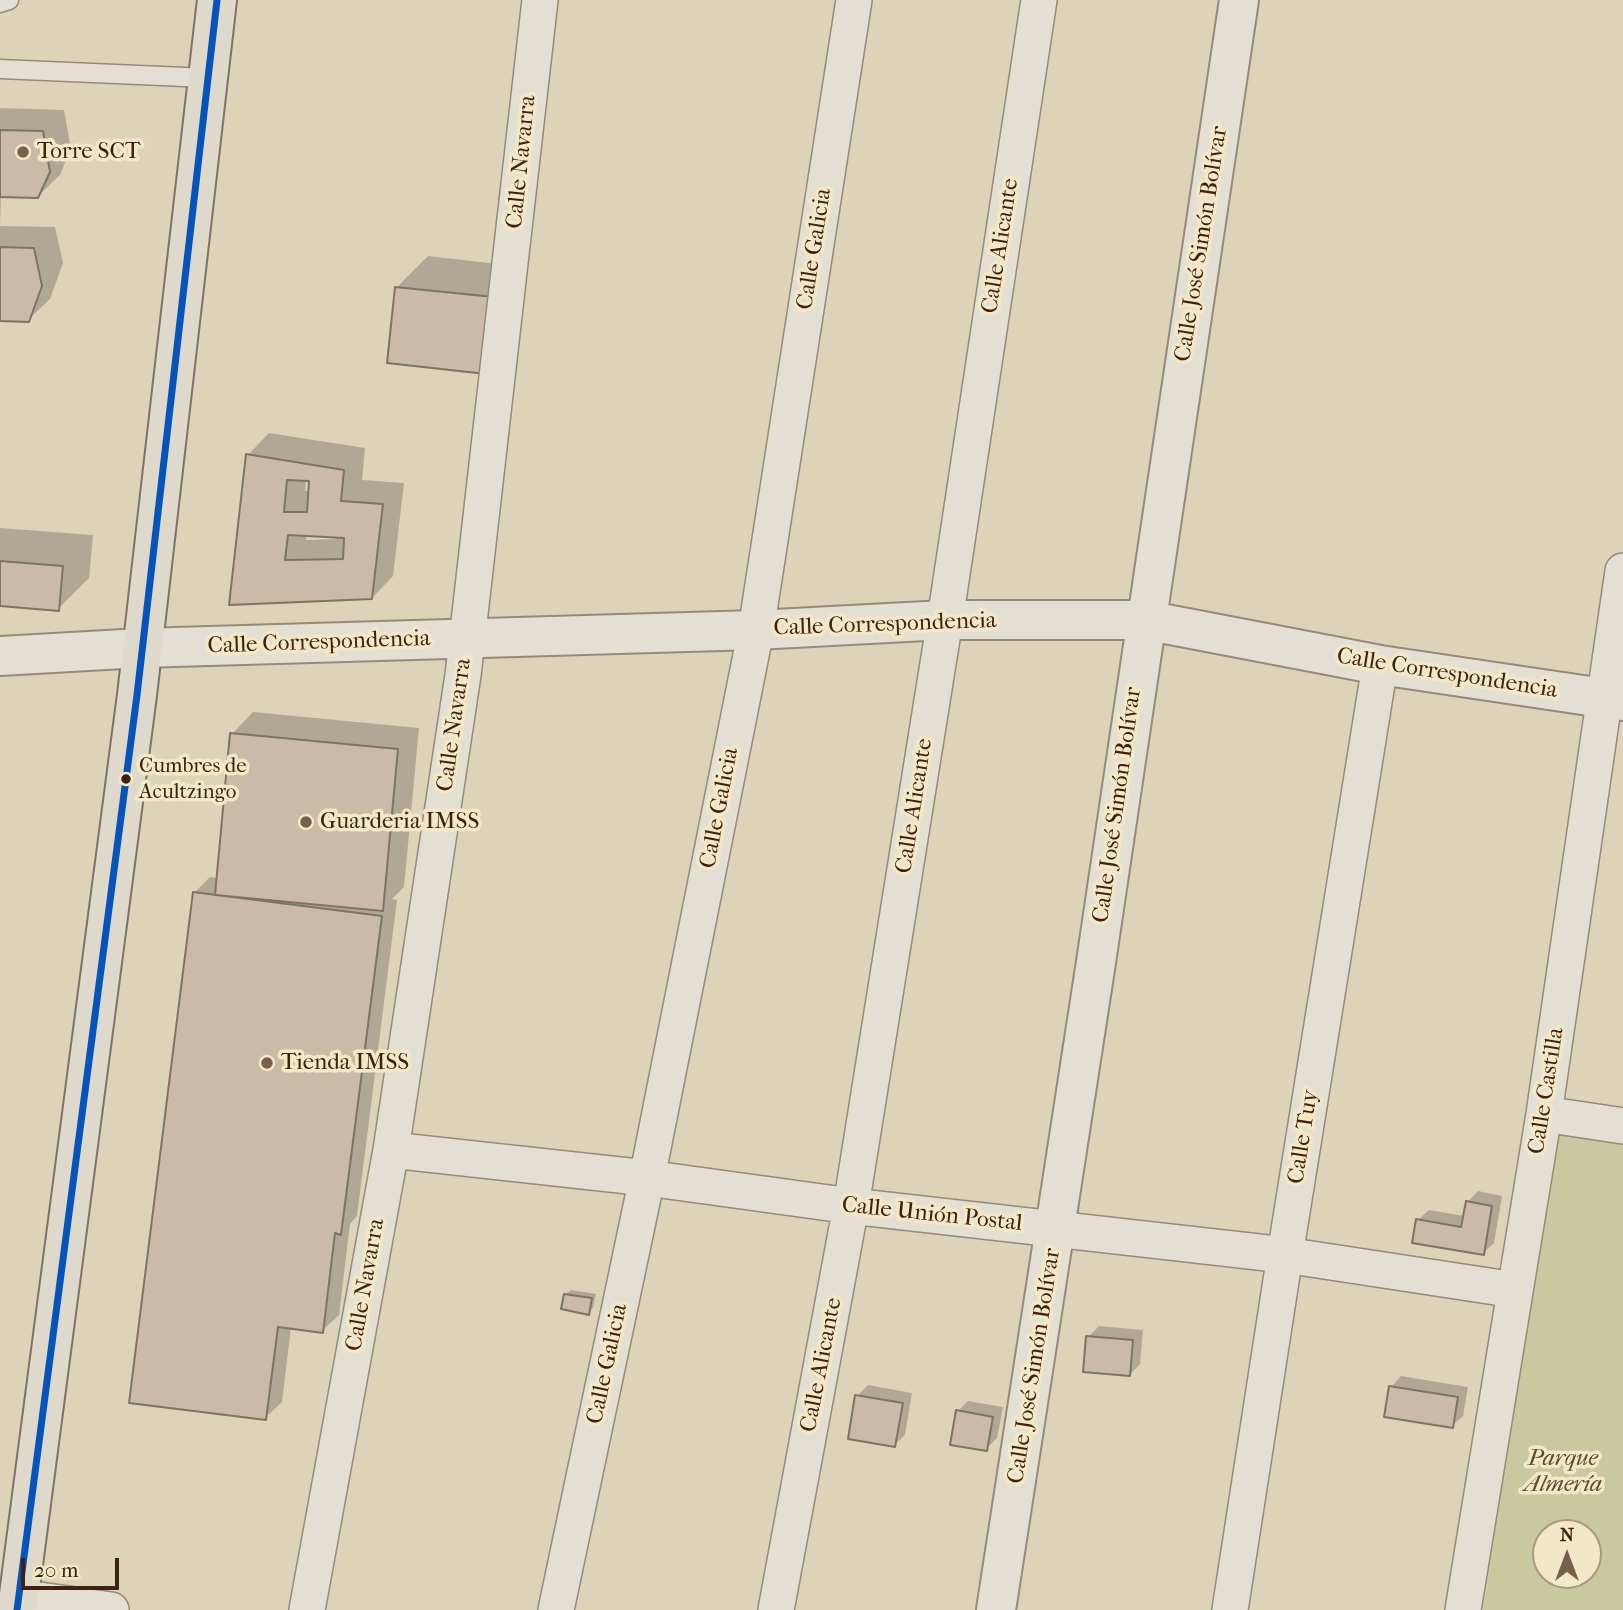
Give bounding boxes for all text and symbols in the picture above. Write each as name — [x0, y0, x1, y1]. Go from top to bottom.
street label: Calle Navarra — [501, 94, 543, 230]
street label: Calle José Simón Bolívar — [1170, 124, 1234, 364]
place label: Torre SCT — [37, 138, 140, 166]
marker: Torre SCT — [15, 144, 31, 160]
street label: Calle Alicante — [977, 176, 1025, 316]
street label: Calle Galicia — [792, 186, 838, 312]
street label: Calle Correspondencia — [773, 607, 997, 643]
street label: Calle Correspondencia — [207, 625, 431, 661]
street label: Calle Correspondencia — [1335, 643, 1559, 705]
street label: Calle Navarra — [432, 657, 478, 793]
street label: Calle José Simón Bolívar — [1088, 685, 1148, 925]
street label: Calle Alicante — [891, 736, 939, 876]
street label: Calle Galicia — [695, 745, 745, 871]
place label: Cumbres de Acultzingo — [139, 754, 247, 804]
marker: Cumbres de Acultzingo — [119, 772, 133, 786]
place label: Guarderia IMSS — [320, 808, 479, 836]
marker: Guarderia IMSS — [298, 814, 314, 830]
street label: Calle Castilla — [1523, 1026, 1571, 1156]
place label: Tienda IMSS — [281, 1049, 409, 1077]
marker: Tienda IMSS — [259, 1055, 275, 1071]
street label: Calle Tuy — [1283, 1088, 1325, 1186]
street label: Calle Unión Postal — [840, 1192, 1024, 1238]
street label: Calle Navarra — [341, 1216, 391, 1354]
street label: Calle José Simón Bolívar — [1003, 1246, 1067, 1486]
street label: Calle Alicante — [795, 1295, 849, 1435]
street label: Calle Galicia — [582, 1301, 634, 1427]
park label: Parque Almería — [1524, 1445, 1602, 1499]
north arrow — [1532, 1519, 1602, 1589]
text: N — [1560, 1524, 1574, 1546]
scale bar — [24, 1544, 122, 1588]
text: 20 m — [34, 1558, 78, 1582]

